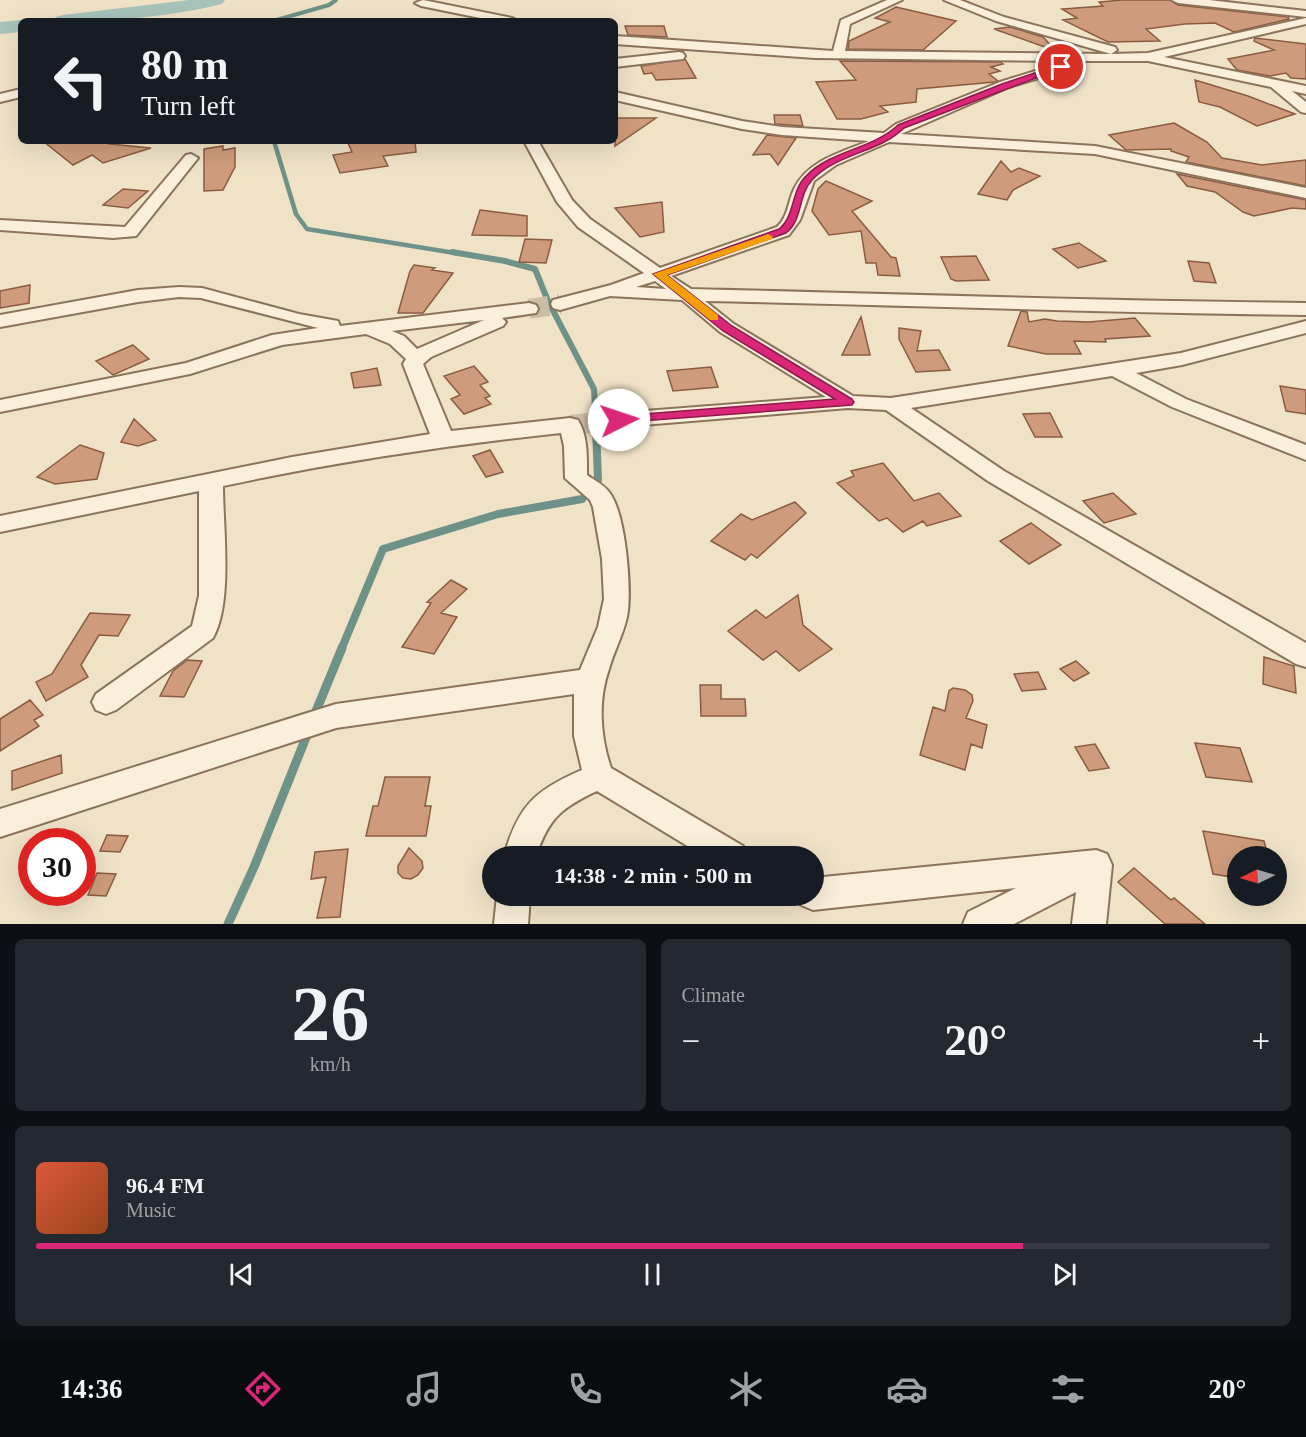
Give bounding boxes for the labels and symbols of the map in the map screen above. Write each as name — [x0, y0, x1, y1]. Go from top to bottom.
pin — [1035, 41, 1086, 92]
position arrow — [587, 388, 651, 452]
speed limit sign: 30 — [18, 828, 96, 906]
north arrow — [1227, 846, 1287, 906]

